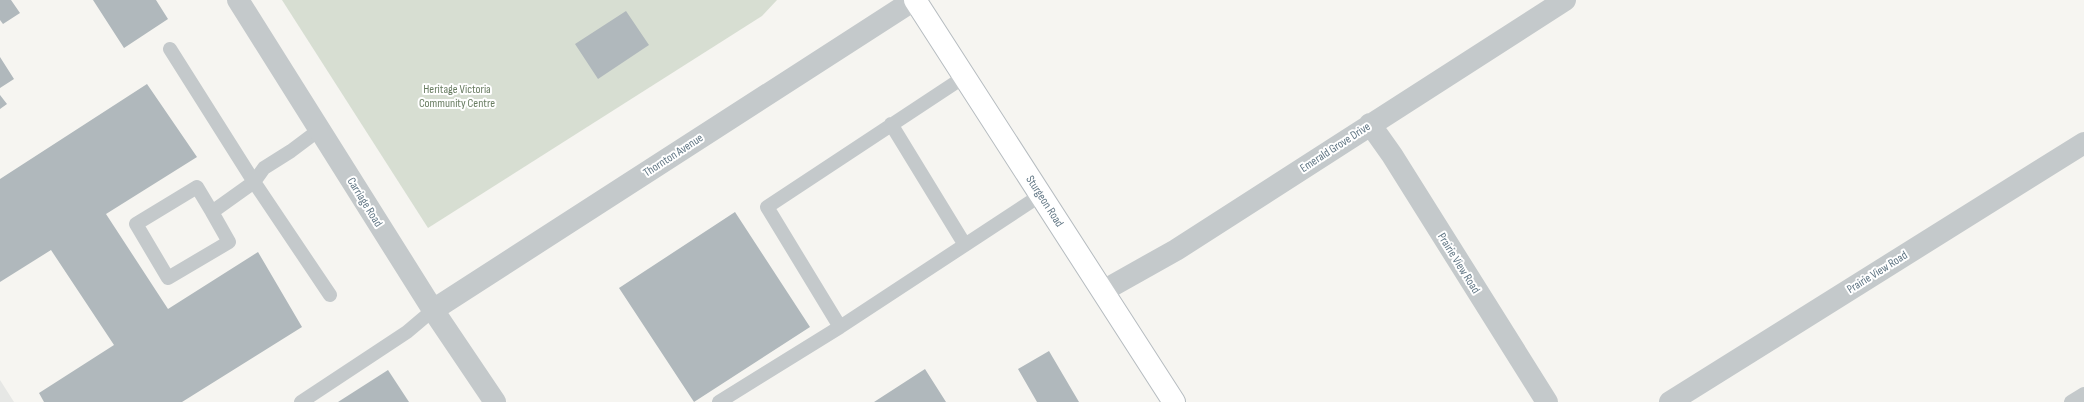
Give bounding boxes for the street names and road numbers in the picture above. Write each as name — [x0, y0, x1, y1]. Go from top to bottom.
street label: Emerald Grove Drive — [1297, 119, 1373, 176]
street label: Thornton Avenue — [640, 130, 706, 180]
street label: Sturgeon Road — [1022, 173, 1067, 230]
street label: Carriage Road — [344, 175, 386, 230]
street label: Prairie View Road — [1434, 230, 1483, 296]
street label: Prairie View Road — [1844, 248, 1910, 297]

